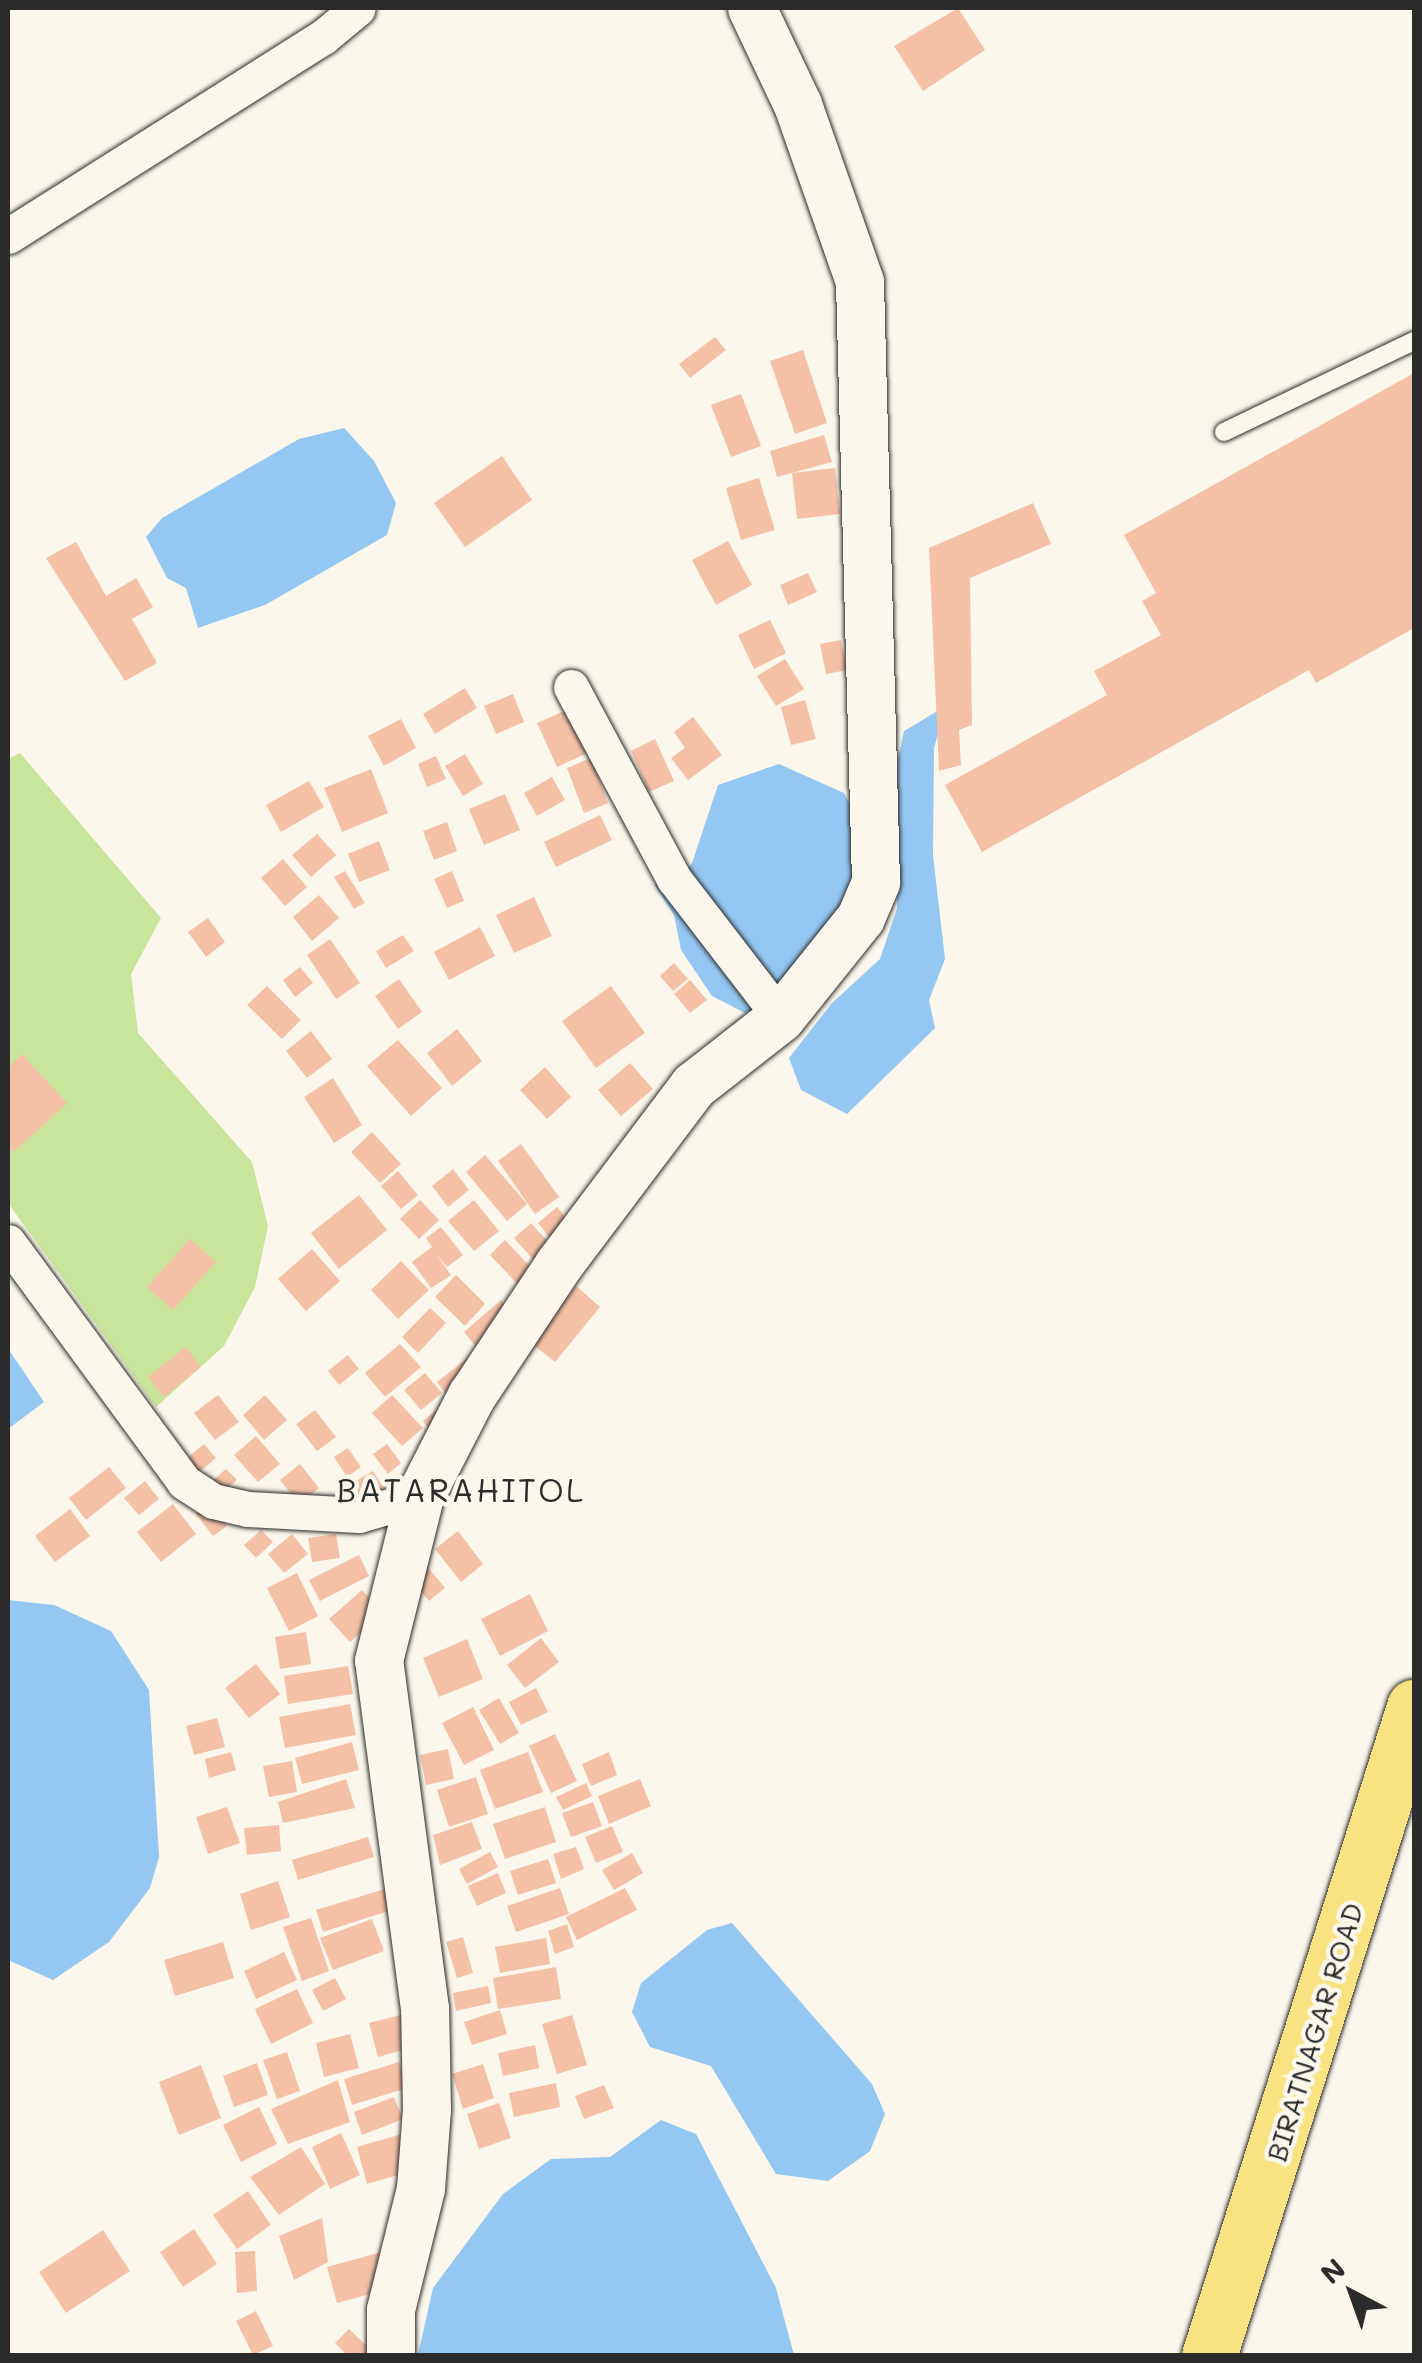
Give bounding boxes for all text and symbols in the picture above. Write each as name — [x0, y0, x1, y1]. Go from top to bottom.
district label: BATARAHITOL — [337, 1470, 585, 1508]
street label: BIRATNAGAR ROAD — [1259, 1899, 1369, 2165]
north arrow — [1302, 2243, 1402, 2343]
text: N — [1312, 2250, 1352, 2291]

